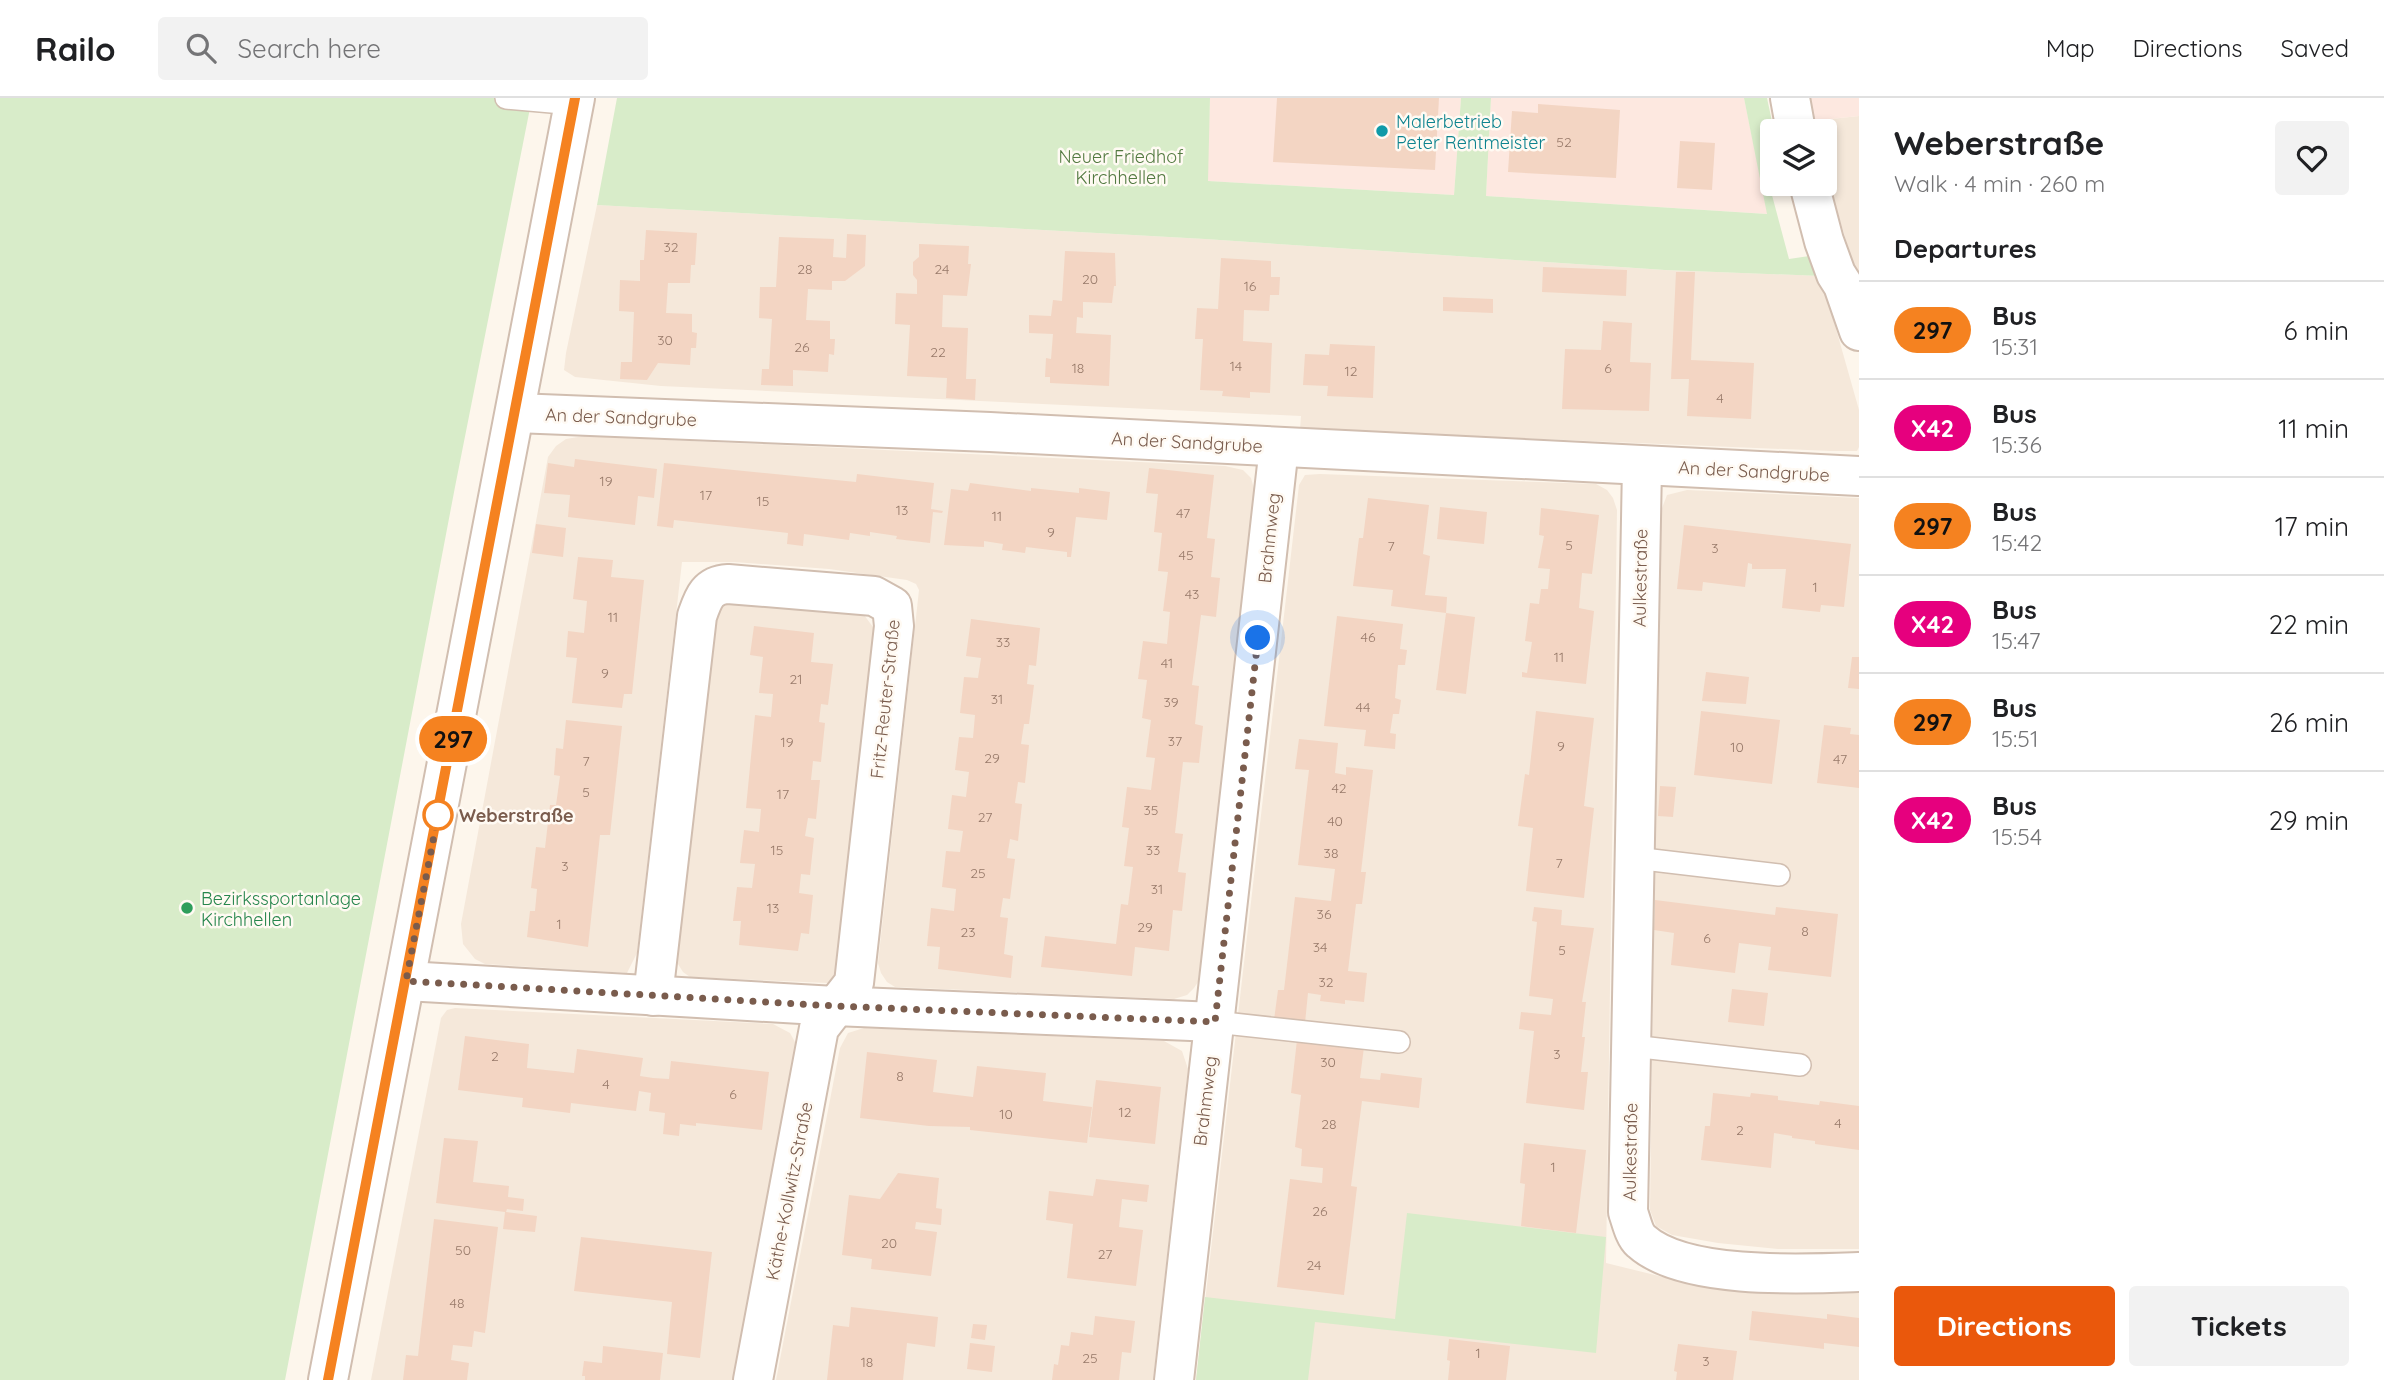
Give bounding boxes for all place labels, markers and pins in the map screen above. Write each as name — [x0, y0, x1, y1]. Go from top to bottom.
place label: Malerbetrieb Peter Rentmeister — [1396, 110, 1545, 154]
marker: Malerbetrieb Peter Rentmeister — [1374, 123, 1390, 139]
marker: Weberstraße — [423, 800, 453, 830]
place label: Weberstraße — [459, 804, 574, 827]
place label: Bezirkssportanlage Kirchhellen — [201, 887, 361, 931]
marker: Bezirkssportanlage Kirchhellen — [179, 900, 195, 916]

